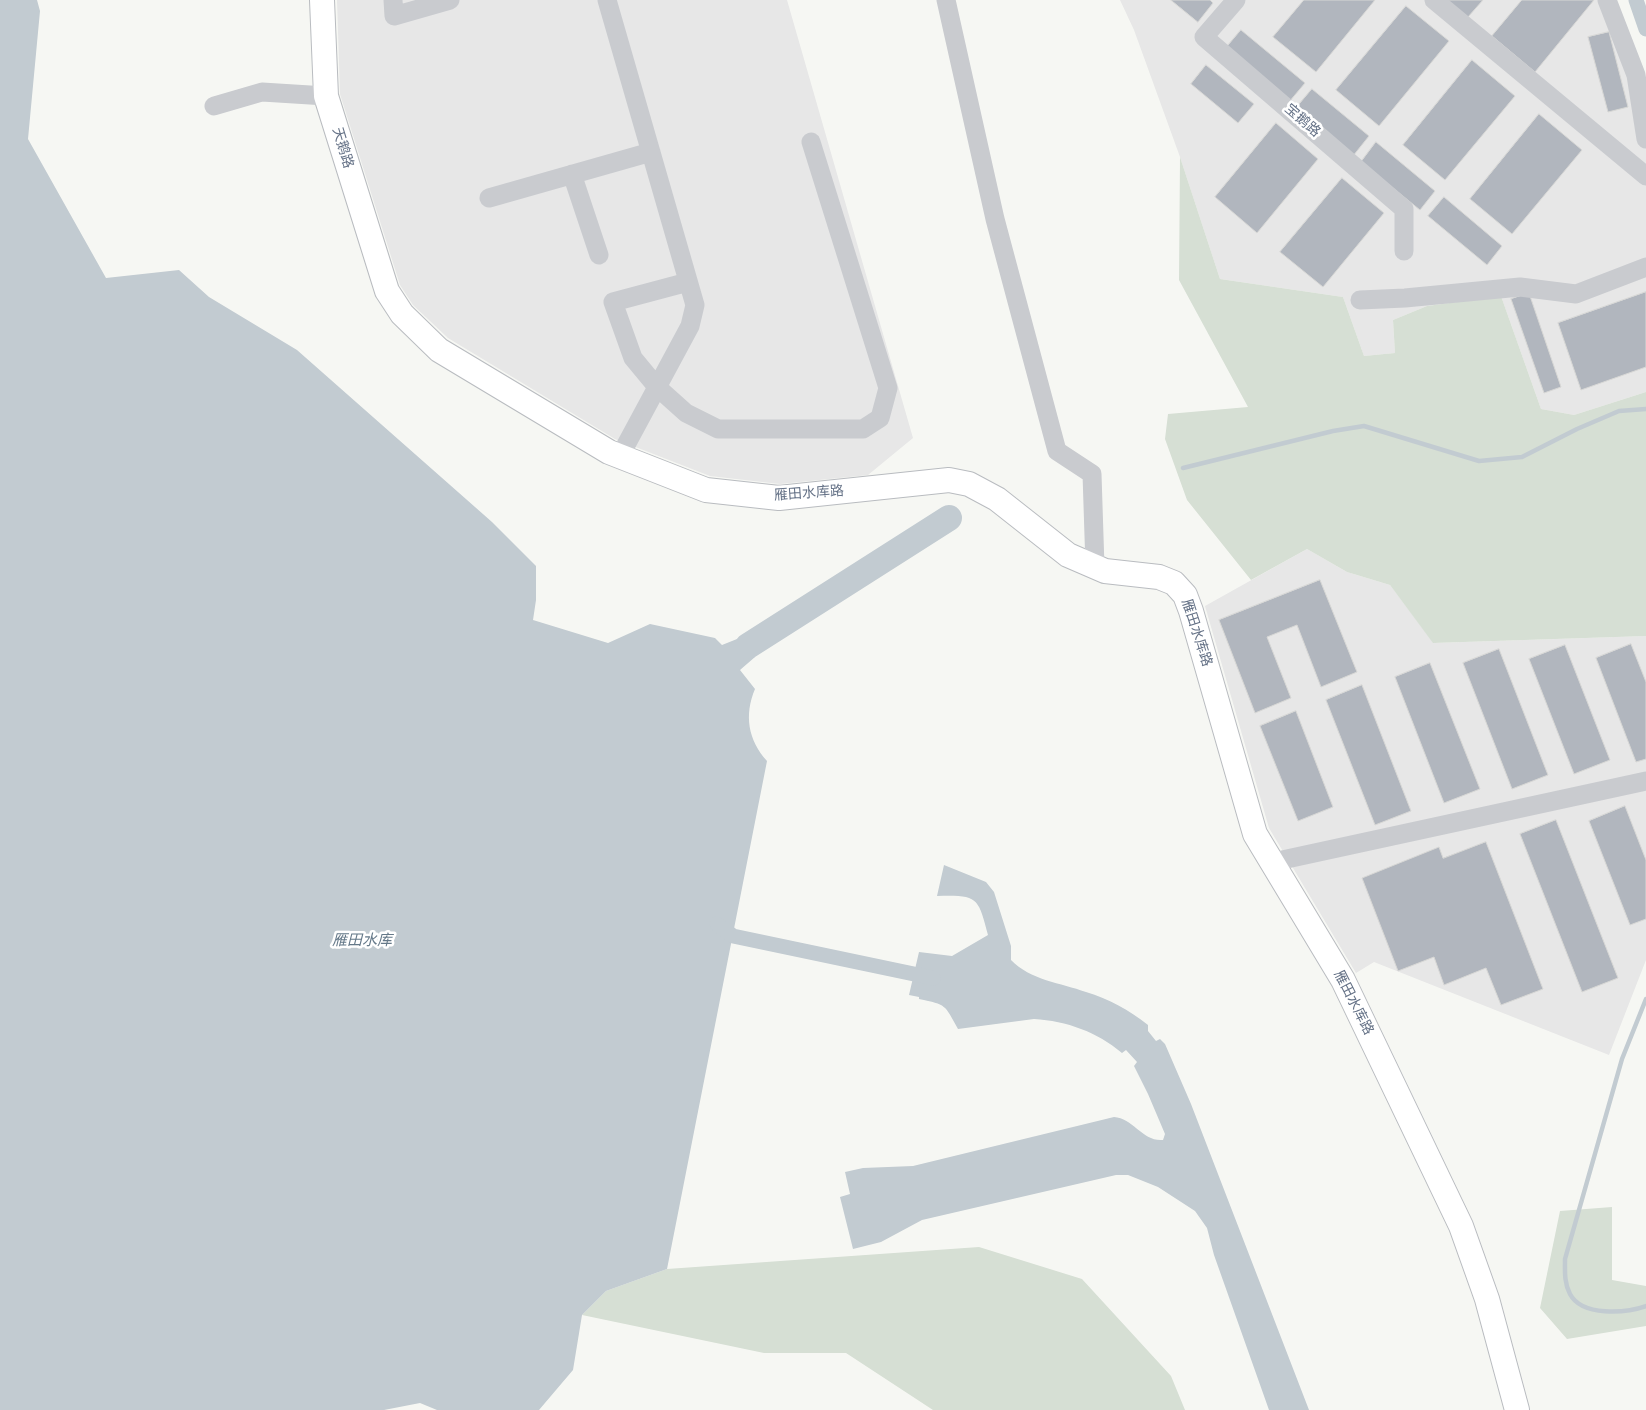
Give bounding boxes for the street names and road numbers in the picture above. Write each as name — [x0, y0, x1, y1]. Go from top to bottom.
street label: 宝鹅路 — [1281, 101, 1323, 141]
street label: 天鹅路 — [328, 125, 356, 171]
street label: 雁田水库路 — [773, 483, 845, 505]
street label: 雁田水库路 — [1177, 597, 1215, 669]
street label: 雁田水库路 — [1330, 968, 1376, 1038]

